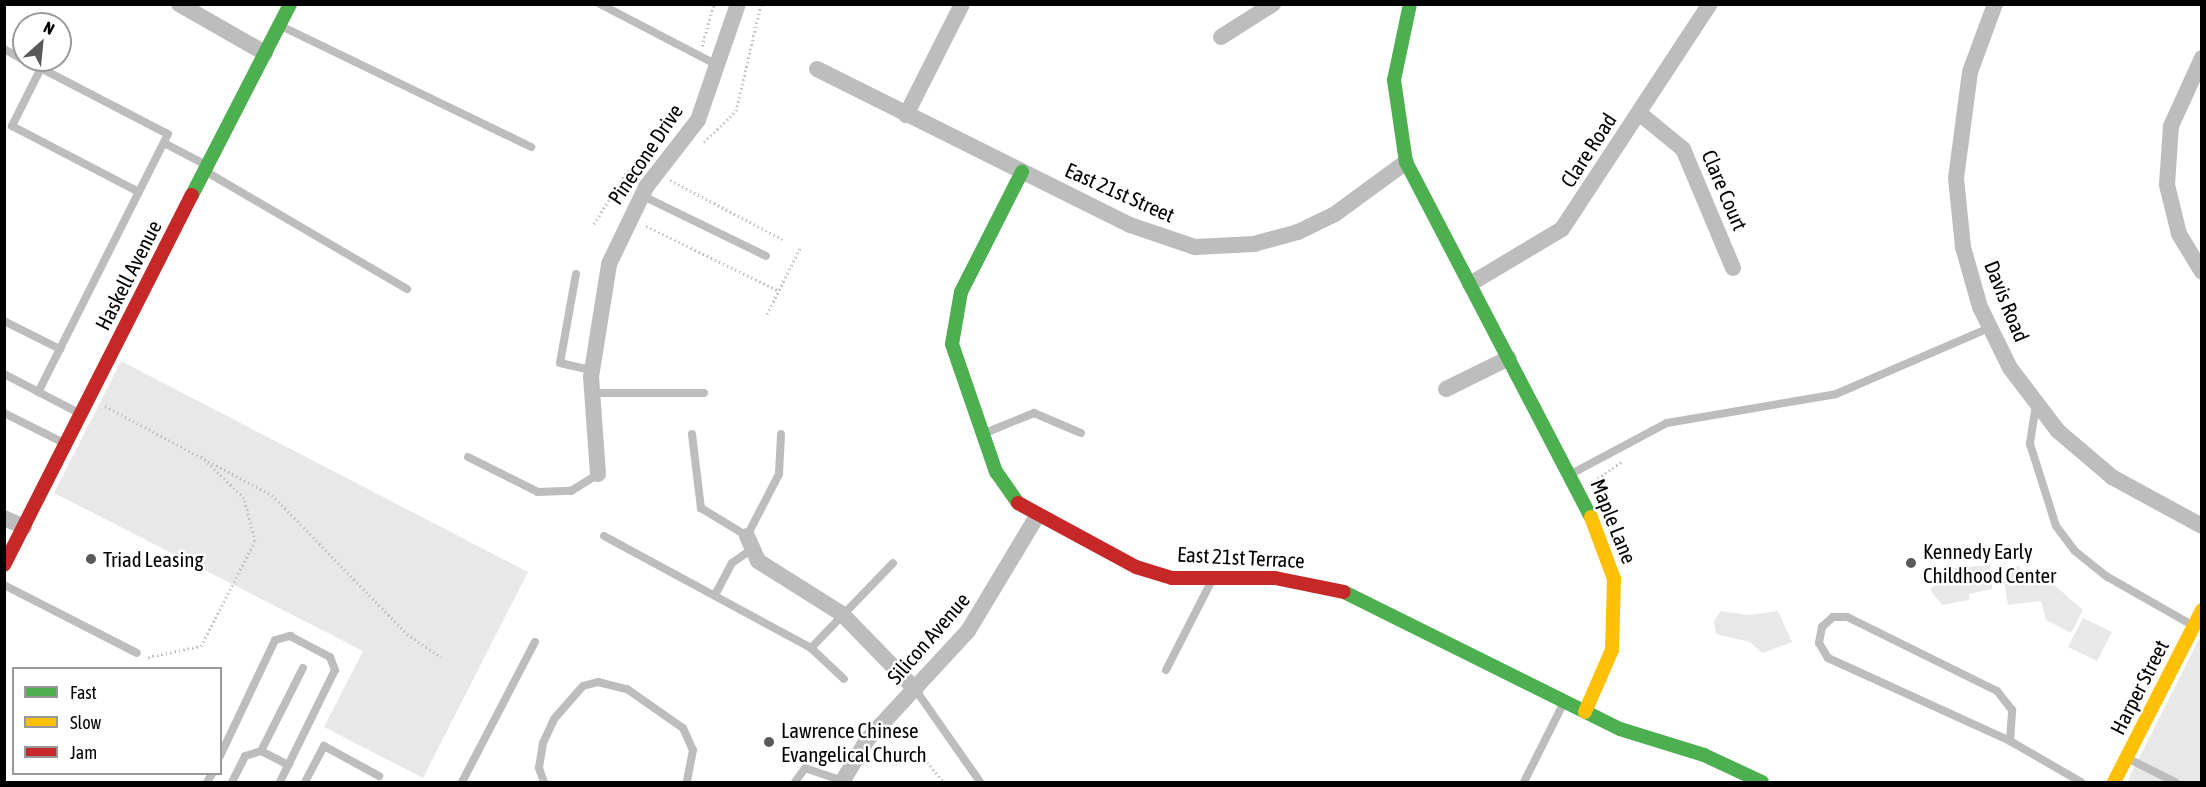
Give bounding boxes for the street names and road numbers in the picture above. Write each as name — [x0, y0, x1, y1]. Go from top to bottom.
street label: Pinecone Drive — [602, 99, 688, 209]
street label: Clare Road — [1555, 108, 1621, 192]
street label: Clare Court — [1697, 146, 1753, 234]
street label: East 21st Street — [1061, 157, 1179, 227]
street label: Haskell Avenue — [90, 216, 166, 334]
street label: Davis Road — [1979, 257, 2035, 345]
street label: Maple Lane — [1586, 475, 1642, 567]
street label: East 21st Terrace — [1177, 541, 1305, 573]
street label: Silicon Avenue — [881, 587, 975, 689]
street label: Harper Street — [2104, 635, 2174, 739]

